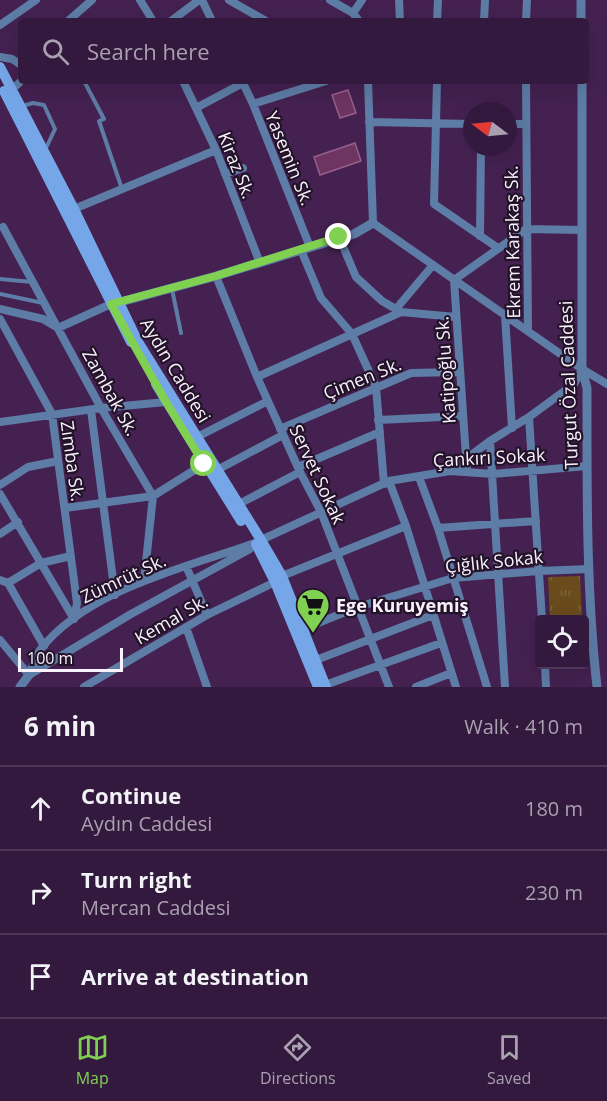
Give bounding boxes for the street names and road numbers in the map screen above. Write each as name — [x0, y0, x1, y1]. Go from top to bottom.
street label: Yasemin Sk. — [260, 107, 320, 209]
street label: Kiraz Sk. — [213, 128, 261, 202]
street label: Ekrem Karakaş Sk. — [499, 165, 525, 319]
street label: Turgut Özal Caddesi — [553, 300, 583, 470]
street label: Aydın Caddesi — [135, 313, 217, 427]
street label: Katipoğlu Sk. — [429, 315, 461, 425]
street label: Zambak Sk. — [77, 344, 145, 440]
street label: Çimen Sk. — [319, 351, 405, 405]
street label: Zımba Sk. — [55, 419, 91, 503]
street label: Servet Sokak — [284, 420, 352, 528]
street label: Çankırı Sokak — [432, 442, 546, 472]
street label: Çığlık Sokak — [444, 544, 545, 578]
street label: Zümrüt Sk. — [76, 548, 170, 608]
street label: Kemal Sk. — [130, 588, 212, 650]

